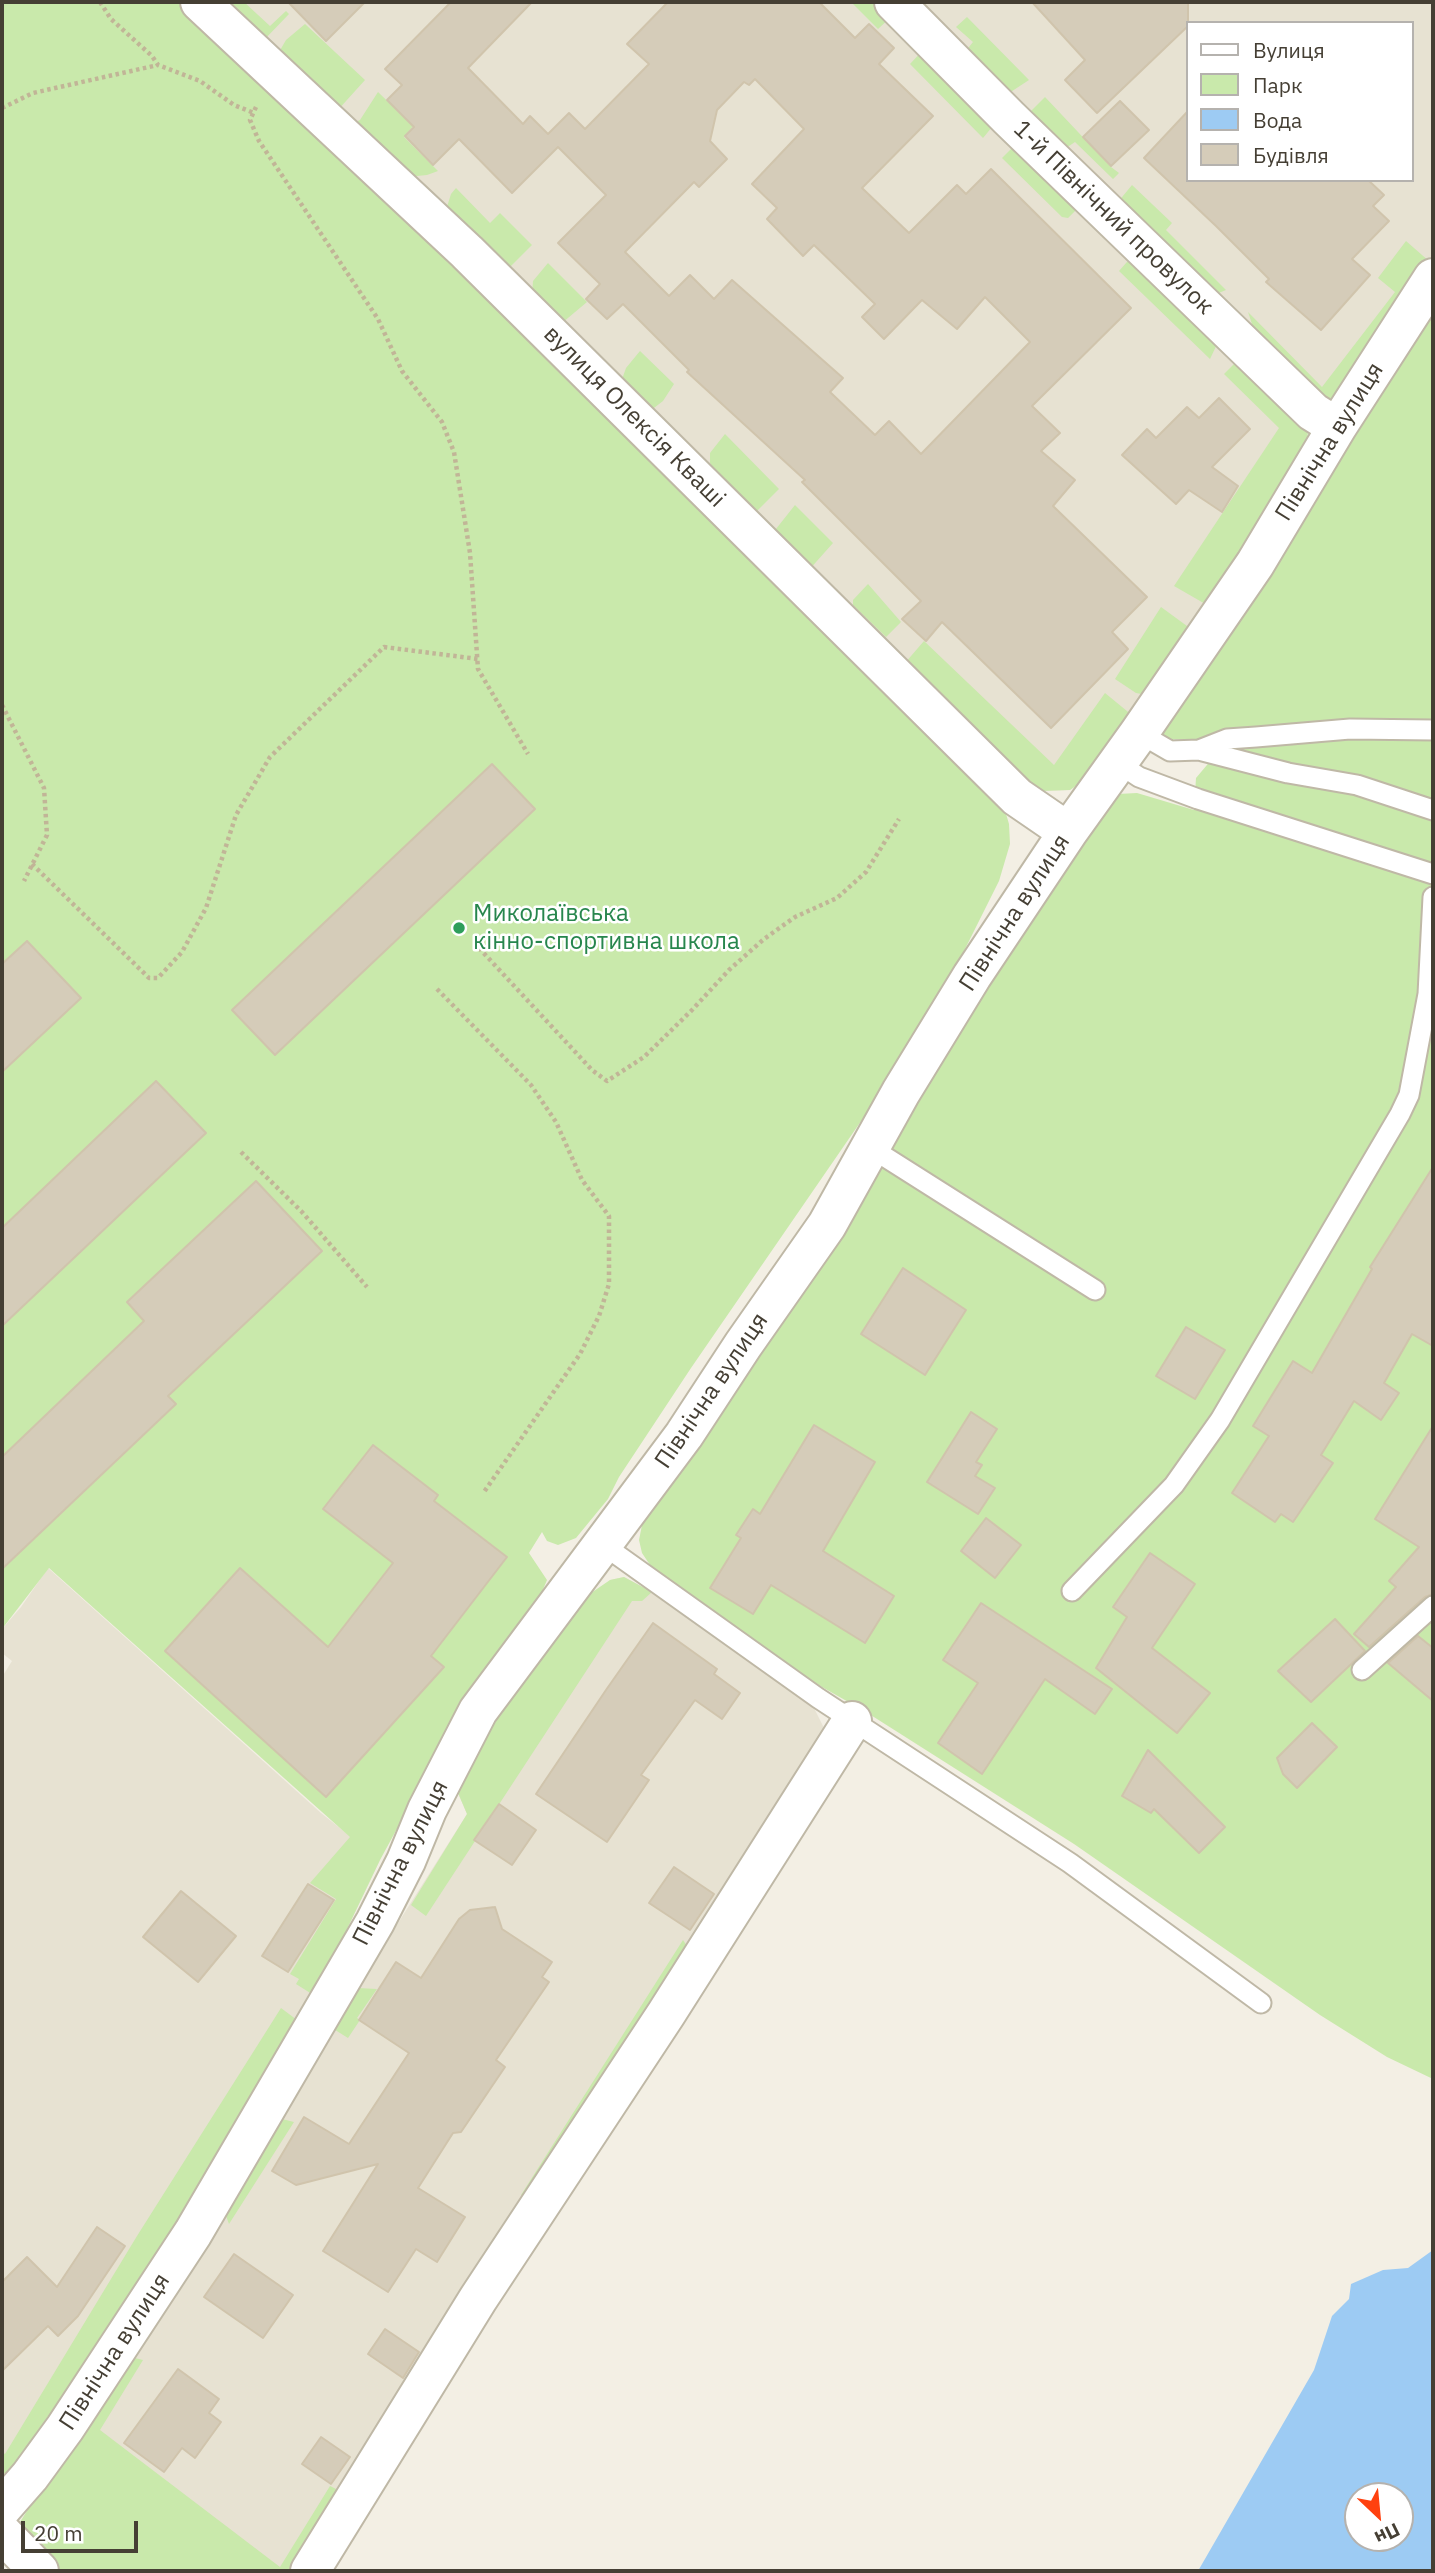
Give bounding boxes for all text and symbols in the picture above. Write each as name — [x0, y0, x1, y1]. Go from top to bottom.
legend — [1186, 21, 1414, 182]
text: Вулиця — [1253, 36, 1325, 64]
text: Парк — [1253, 71, 1303, 99]
text: Вода — [1253, 106, 1302, 134]
street label: 1-й Північний провулок — [1007, 115, 1219, 321]
text: Будівля — [1253, 141, 1329, 169]
street label: вулиця Олексія Кваші — [537, 320, 731, 514]
street label: Північна вулиця — [1270, 357, 1390, 527]
street label: Північна вулиця — [954, 829, 1076, 997]
place label: Миколаївська кінно-спортивна школа — [473, 900, 740, 956]
marker: Миколаївська кінно-спортивна школа — [451, 920, 467, 936]
street label: Північна вулиця — [649, 1308, 775, 1474]
street label: Північна вулиця — [347, 1776, 455, 1950]
street label: Північна вулиця — [54, 2268, 176, 2436]
north arrow — [1344, 2482, 1414, 2552]
scale bar — [24, 2506, 142, 2550]
text: Пн — [1371, 2518, 1404, 2550]
text: 20 m — [34, 2519, 83, 2547]

